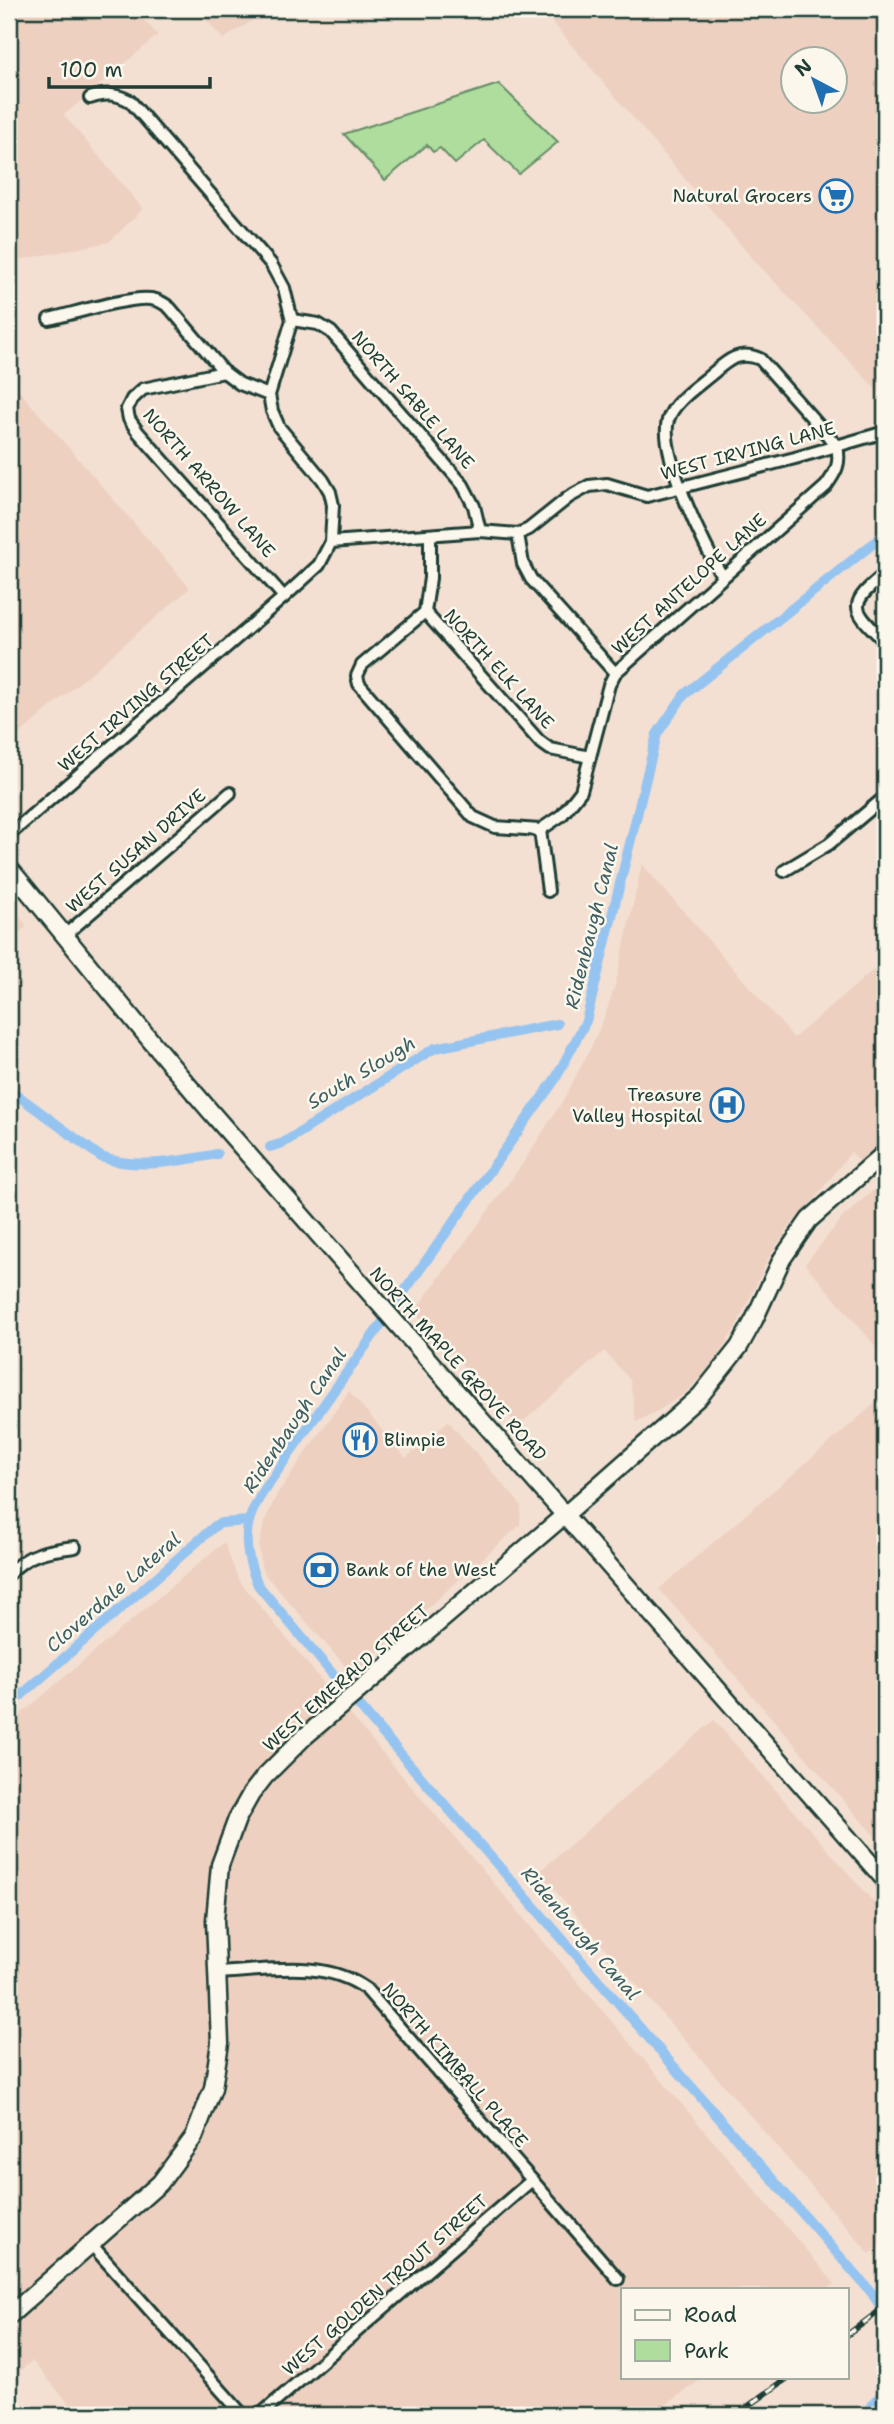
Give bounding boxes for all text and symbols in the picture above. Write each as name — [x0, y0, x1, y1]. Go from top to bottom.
scale bar — [49, 46, 210, 90]
north arrow — [778, 46, 848, 116]
text: N — [789, 53, 817, 82]
text: 100 m — [60, 56, 123, 84]
supermarket icon: Natural Grocers — [817, 177, 855, 215]
place label: Natural Grocers — [672, 184, 812, 208]
street label: NORTH SABLE LANE — [346, 326, 480, 474]
street label: NORTH ARROW LANE — [138, 403, 280, 563]
street label: WEST IRVING LANE — [658, 416, 838, 486]
street label: WEST ANTELOPE LANE — [606, 508, 772, 660]
street label: NORTH ELK LANE — [439, 604, 559, 734]
street label: WEST IRVING STREET — [53, 629, 219, 777]
street label: WEST SUSAN DRIVE — [61, 784, 211, 918]
water label: Ridenbaugh Canal — [559, 841, 624, 1011]
water label: South Slough — [302, 1030, 420, 1115]
place label: Treasure Valley Hospital — [572, 1083, 703, 1128]
hospital icon: Treasure Valley Hospital — [708, 1086, 746, 1124]
street label: NORTH MAPLE GROVE ROAD — [364, 1262, 552, 1466]
water label: Ridenbaugh Canal — [237, 1343, 352, 1498]
restaurant icon: Blimpie — [341, 1421, 379, 1459]
place label: Blimpie — [384, 1428, 446, 1452]
water label: Cloverdale Lateral — [41, 1527, 186, 1658]
bank icon: Bank of the West — [302, 1551, 340, 1589]
place label: Bank of the West — [346, 1558, 497, 1582]
street label: WEST EMERALD STREET — [258, 1599, 434, 1757]
water label: Ridenbaugh Canal — [516, 1861, 646, 2005]
street label: NORTH KIMBALL PLACE — [377, 1977, 533, 2153]
street label: WEST GOLDEN TROUT STREET — [277, 2189, 493, 2381]
legend — [621, 2288, 848, 2378]
text: Road — [684, 2301, 737, 2329]
text: Park — [684, 2337, 729, 2365]

